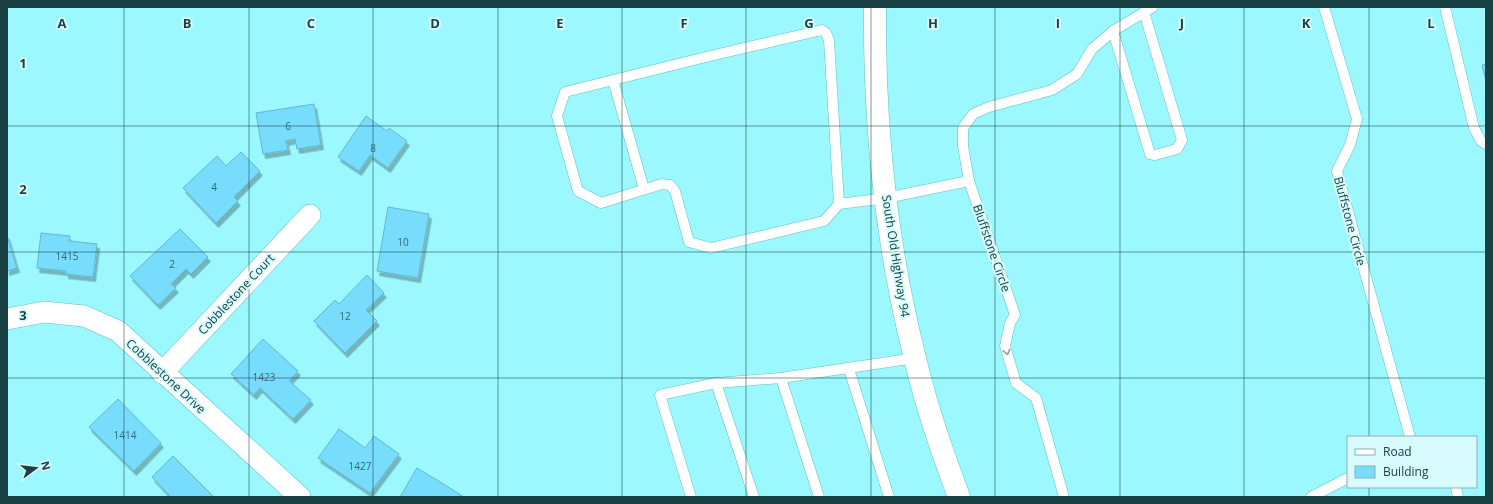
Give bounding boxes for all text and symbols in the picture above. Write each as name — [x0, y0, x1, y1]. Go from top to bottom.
text: A — [58, 14, 67, 32]
text: B — [183, 14, 192, 32]
text: C — [307, 14, 315, 32]
text: D — [430, 14, 440, 32]
text: E — [556, 14, 564, 32]
text: F — [680, 14, 688, 32]
text: G — [804, 14, 814, 32]
text: H — [928, 14, 938, 32]
text: I — [1056, 14, 1060, 32]
text: J — [1179, 14, 1184, 32]
text: K — [1302, 14, 1311, 32]
text: L — [1427, 14, 1435, 32]
text: 1 — [19, 54, 27, 72]
house number: 6 — [285, 119, 291, 133]
house number: 8 — [370, 141, 376, 155]
street label: Bluffstone Circle — [1330, 175, 1370, 268]
text: 2 — [19, 180, 27, 198]
house number: 4 — [211, 180, 217, 194]
street label: South Old Highway 94 — [878, 194, 914, 318]
street label: Bluffstone Circle — [969, 202, 1015, 294]
house number: 10 — [397, 235, 409, 249]
house number: 1415 — [56, 249, 79, 263]
street label: Cobblestone Court — [194, 250, 278, 338]
house number: 2 — [169, 257, 175, 271]
text: 3 — [19, 306, 27, 324]
house number: 12 — [339, 309, 351, 323]
street label: Cobblestone Drive — [123, 335, 210, 418]
one-way arrow — [1002, 348, 1010, 355]
house number: 1423 — [253, 370, 276, 384]
house number: 1414 — [114, 428, 137, 442]
legend — [1347, 436, 1477, 488]
text: Road — [1383, 443, 1412, 460]
north arrow — [16, 448, 56, 488]
text: N — [38, 459, 55, 472]
house number: 1427 — [349, 459, 372, 473]
text: Building — [1383, 463, 1429, 480]

